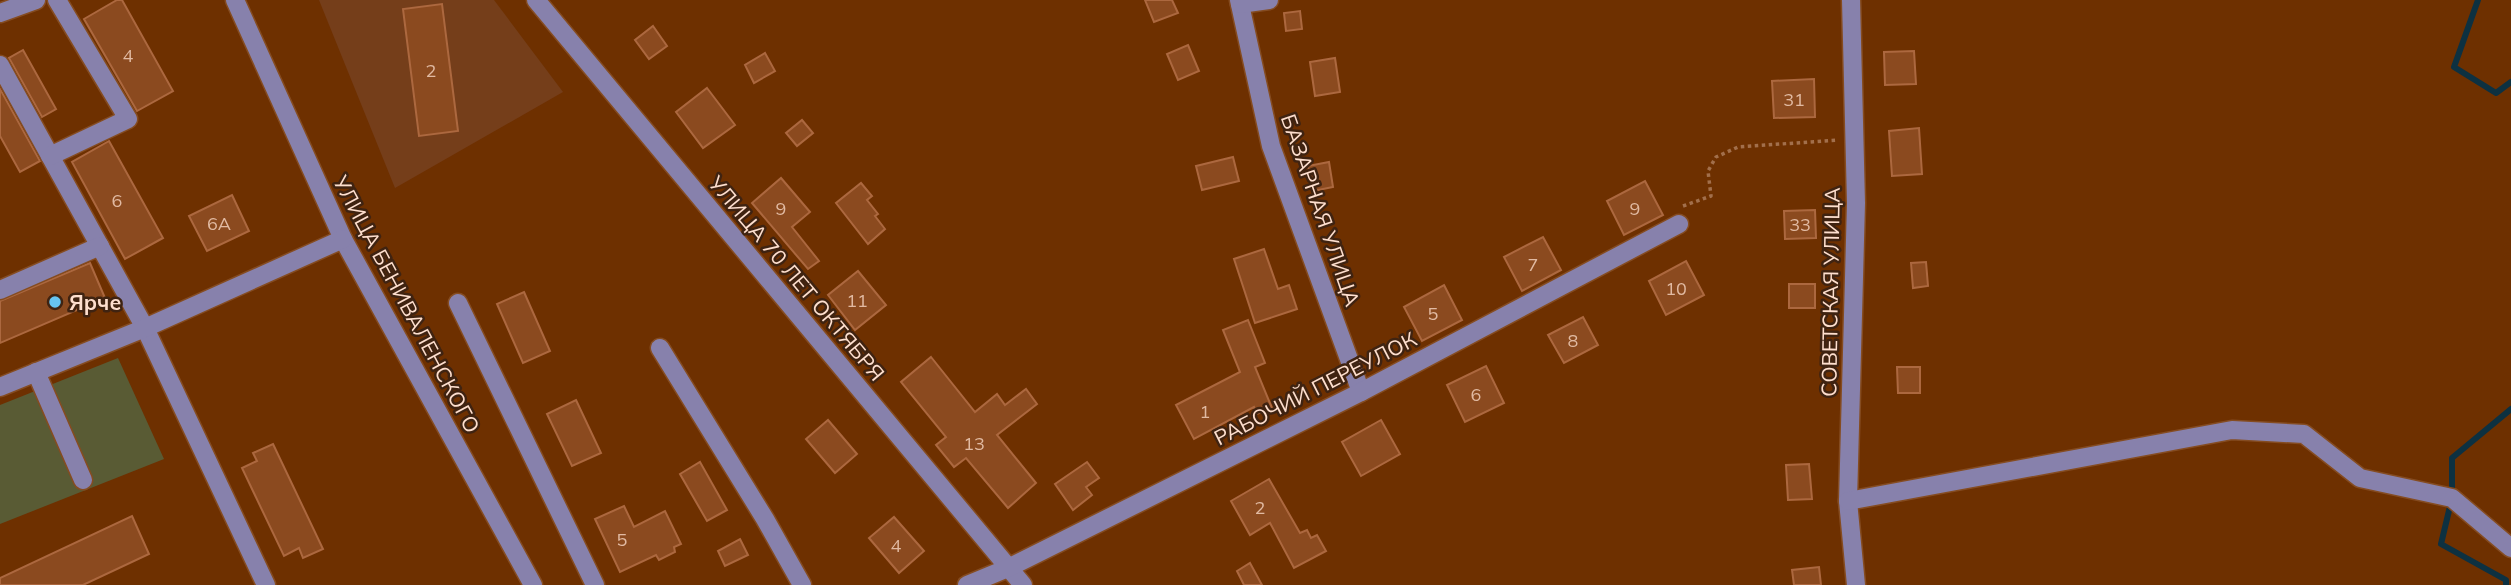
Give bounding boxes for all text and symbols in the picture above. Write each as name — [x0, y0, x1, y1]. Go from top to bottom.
house number: 4 — [123, 44, 134, 67]
house number: 2 — [426, 59, 436, 82]
house number: 31 — [1783, 88, 1805, 111]
street label: БАЗАРНАЯ УЛИЦА — [1276, 110, 1366, 310]
street label: УЛИЦА 70 ЛЕТ ОКТЯБРЯ — [703, 169, 890, 386]
street label: УЛИЦА БЕНИВАЛЕНСКОГО — [328, 170, 486, 437]
street label: СОВЕТСКАЯ УЛИЦА — [1815, 186, 1845, 397]
house number: 6 — [112, 189, 122, 212]
house number: 9 — [776, 197, 786, 220]
house number: 9 — [1630, 197, 1640, 220]
house number: 6А — [207, 212, 231, 235]
house number: 33 — [1789, 213, 1811, 236]
house number: 7 — [1528, 253, 1538, 276]
house number: 10 — [1665, 277, 1687, 300]
place label: Ярче — [69, 289, 121, 315]
house number: 11 — [846, 289, 868, 312]
marker: Ярче — [47, 294, 63, 310]
house number: 5 — [1428, 302, 1439, 325]
street label: РАБОЧИЙ ПЕРЕУЛОК — [1209, 326, 1421, 450]
house number: 8 — [1568, 329, 1578, 352]
house number: 6 — [1471, 383, 1481, 406]
house number: 1 — [1200, 400, 1210, 423]
house number: 13 — [963, 432, 985, 455]
house number: 2 — [1255, 496, 1265, 519]
house number: 5 — [617, 528, 628, 551]
house number: 4 — [891, 534, 902, 557]

